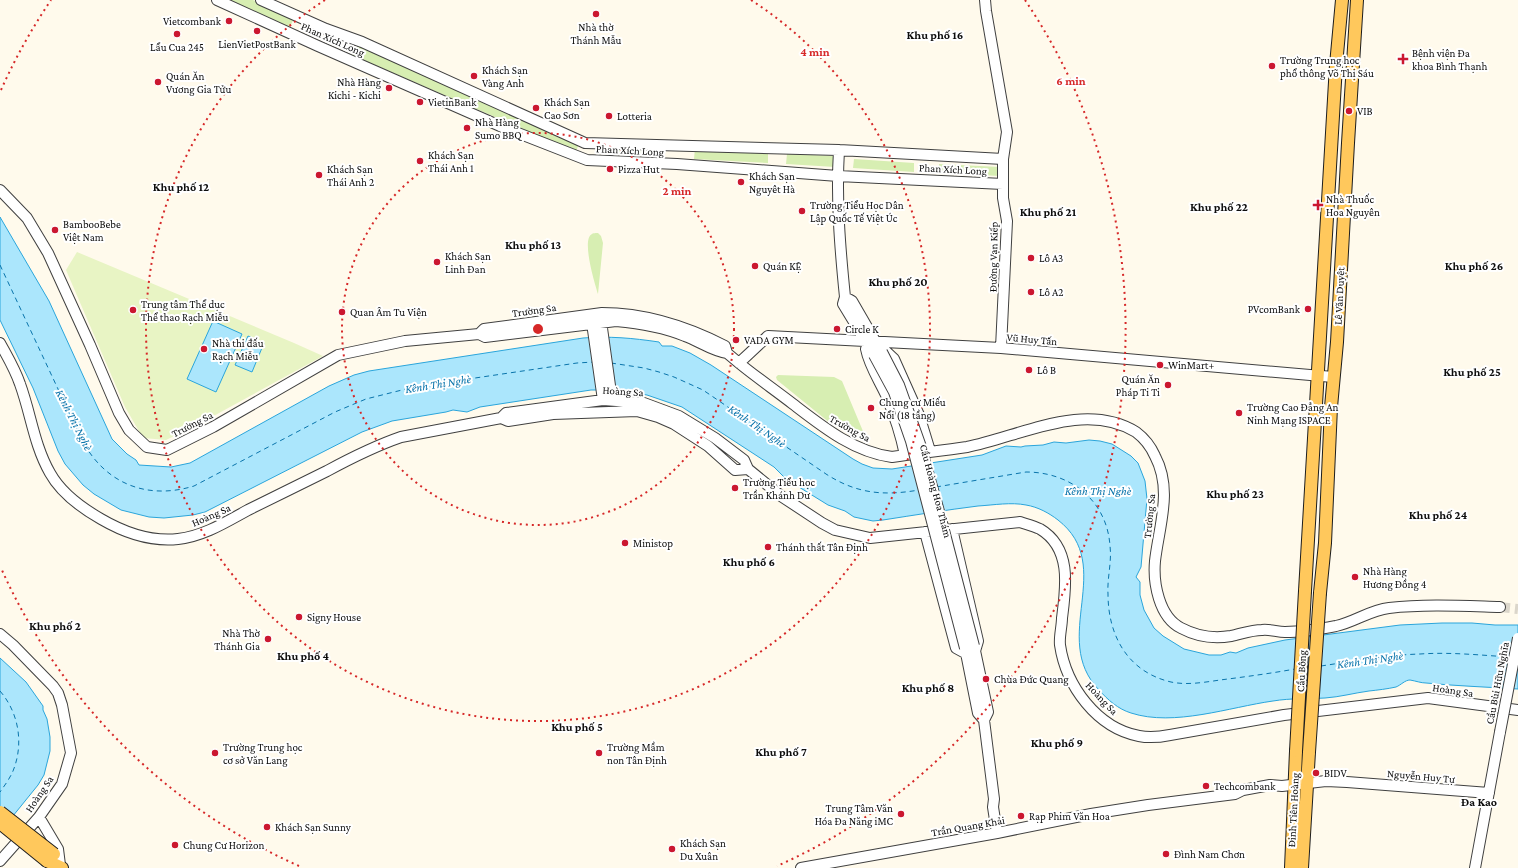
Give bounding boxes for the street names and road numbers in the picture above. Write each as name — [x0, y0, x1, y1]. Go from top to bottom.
street label: Phan Xích Long — [299, 20, 367, 60]
street label: Phan Xích Long — [596, 142, 665, 159]
street label: Phan Xích Long — [919, 161, 988, 178]
street label: Đường Vạn Kiếp — [986, 221, 1001, 292]
street label: Lê Văn Duyệt — [1331, 266, 1348, 325]
street label: Trường Sa — [511, 301, 557, 320]
street label: Vũ Huy Tấn — [1006, 331, 1058, 348]
street label: Hoàng Sa — [602, 384, 644, 399]
street label: Trường Sa — [169, 409, 215, 440]
street label: Trường Sa — [827, 412, 872, 445]
street label: Cầu Hoàng Hoa Thám — [917, 443, 954, 539]
street label: Trường Sa — [1141, 493, 1158, 539]
street label: Hoàng Sa — [190, 501, 233, 530]
street label: Cầu Bùi Hữu Nghĩa — [1483, 641, 1512, 725]
street label: Cầu Bông — [1294, 649, 1309, 692]
street label: Hoàng Sa — [1083, 679, 1120, 718]
street label: Hoàng Sa — [1432, 681, 1474, 700]
street label: Nguyễn Huy Tự — [1387, 767, 1456, 786]
street label: Đinh Tiên Hoàng — [1285, 772, 1302, 848]
street label: Hoàng Sa — [22, 774, 56, 815]
street label: Trần Quang Khải — [930, 814, 1006, 839]

